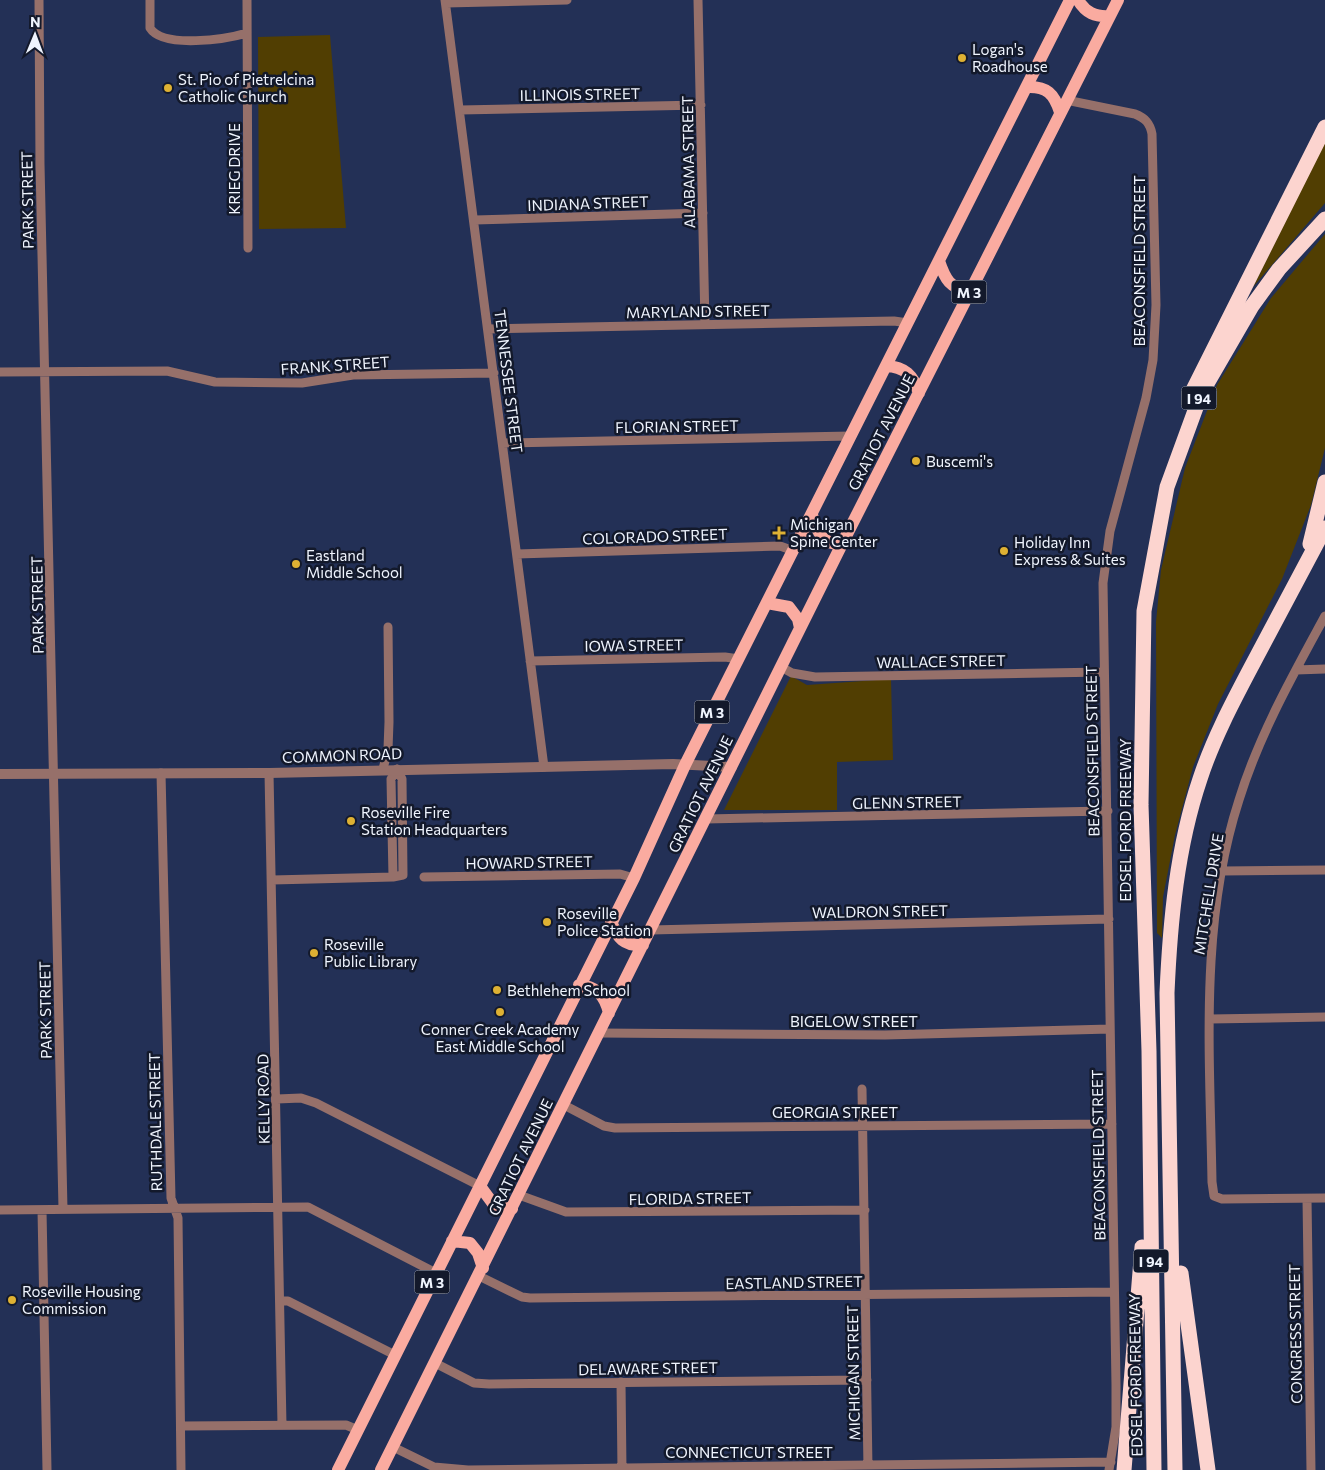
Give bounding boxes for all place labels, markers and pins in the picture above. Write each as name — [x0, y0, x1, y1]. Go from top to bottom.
place label: Logan's Roadhouse — [972, 40, 1048, 75]
marker: Logan's Roadhouse — [956, 52, 968, 64]
place label: St. Pio of Pietrelcina Catholic Church — [178, 70, 314, 105]
marker: St. Pio of Pietrelcina Catholic Church — [162, 82, 174, 94]
place label: Buscemi's — [926, 452, 993, 470]
marker: Buscemi's — [910, 455, 922, 467]
place label: Michigan Spine Center — [790, 515, 878, 550]
marker: Michigan Spine Center — [772, 526, 786, 540]
place label: Holiday Inn Express & Suites — [1014, 533, 1126, 568]
marker: Holiday Inn Express & Suites — [998, 545, 1010, 557]
place label: Eastland Middle School — [306, 546, 403, 581]
marker: Eastland Middle School — [290, 558, 302, 570]
place label: Roseville Fire Station Headquarters — [361, 803, 507, 838]
marker: Roseville Fire Station Headquarters — [345, 815, 357, 827]
place label: Roseville Police Station — [557, 904, 651, 939]
marker: Roseville Police Station — [541, 916, 553, 928]
place label: Roseville Public Library — [324, 935, 418, 970]
marker: Roseville Public Library — [308, 947, 320, 959]
place label: Bethlehem School — [507, 981, 630, 999]
marker: Bethlehem School — [491, 984, 503, 996]
marker: Conner Creek Academy East Middle School — [494, 1006, 506, 1018]
place label: Conner Creek Academy East Middle School — [421, 1020, 580, 1055]
place label: Roseville Housing Commission — [22, 1282, 141, 1317]
marker: Roseville Housing Commission — [6, 1294, 18, 1306]

